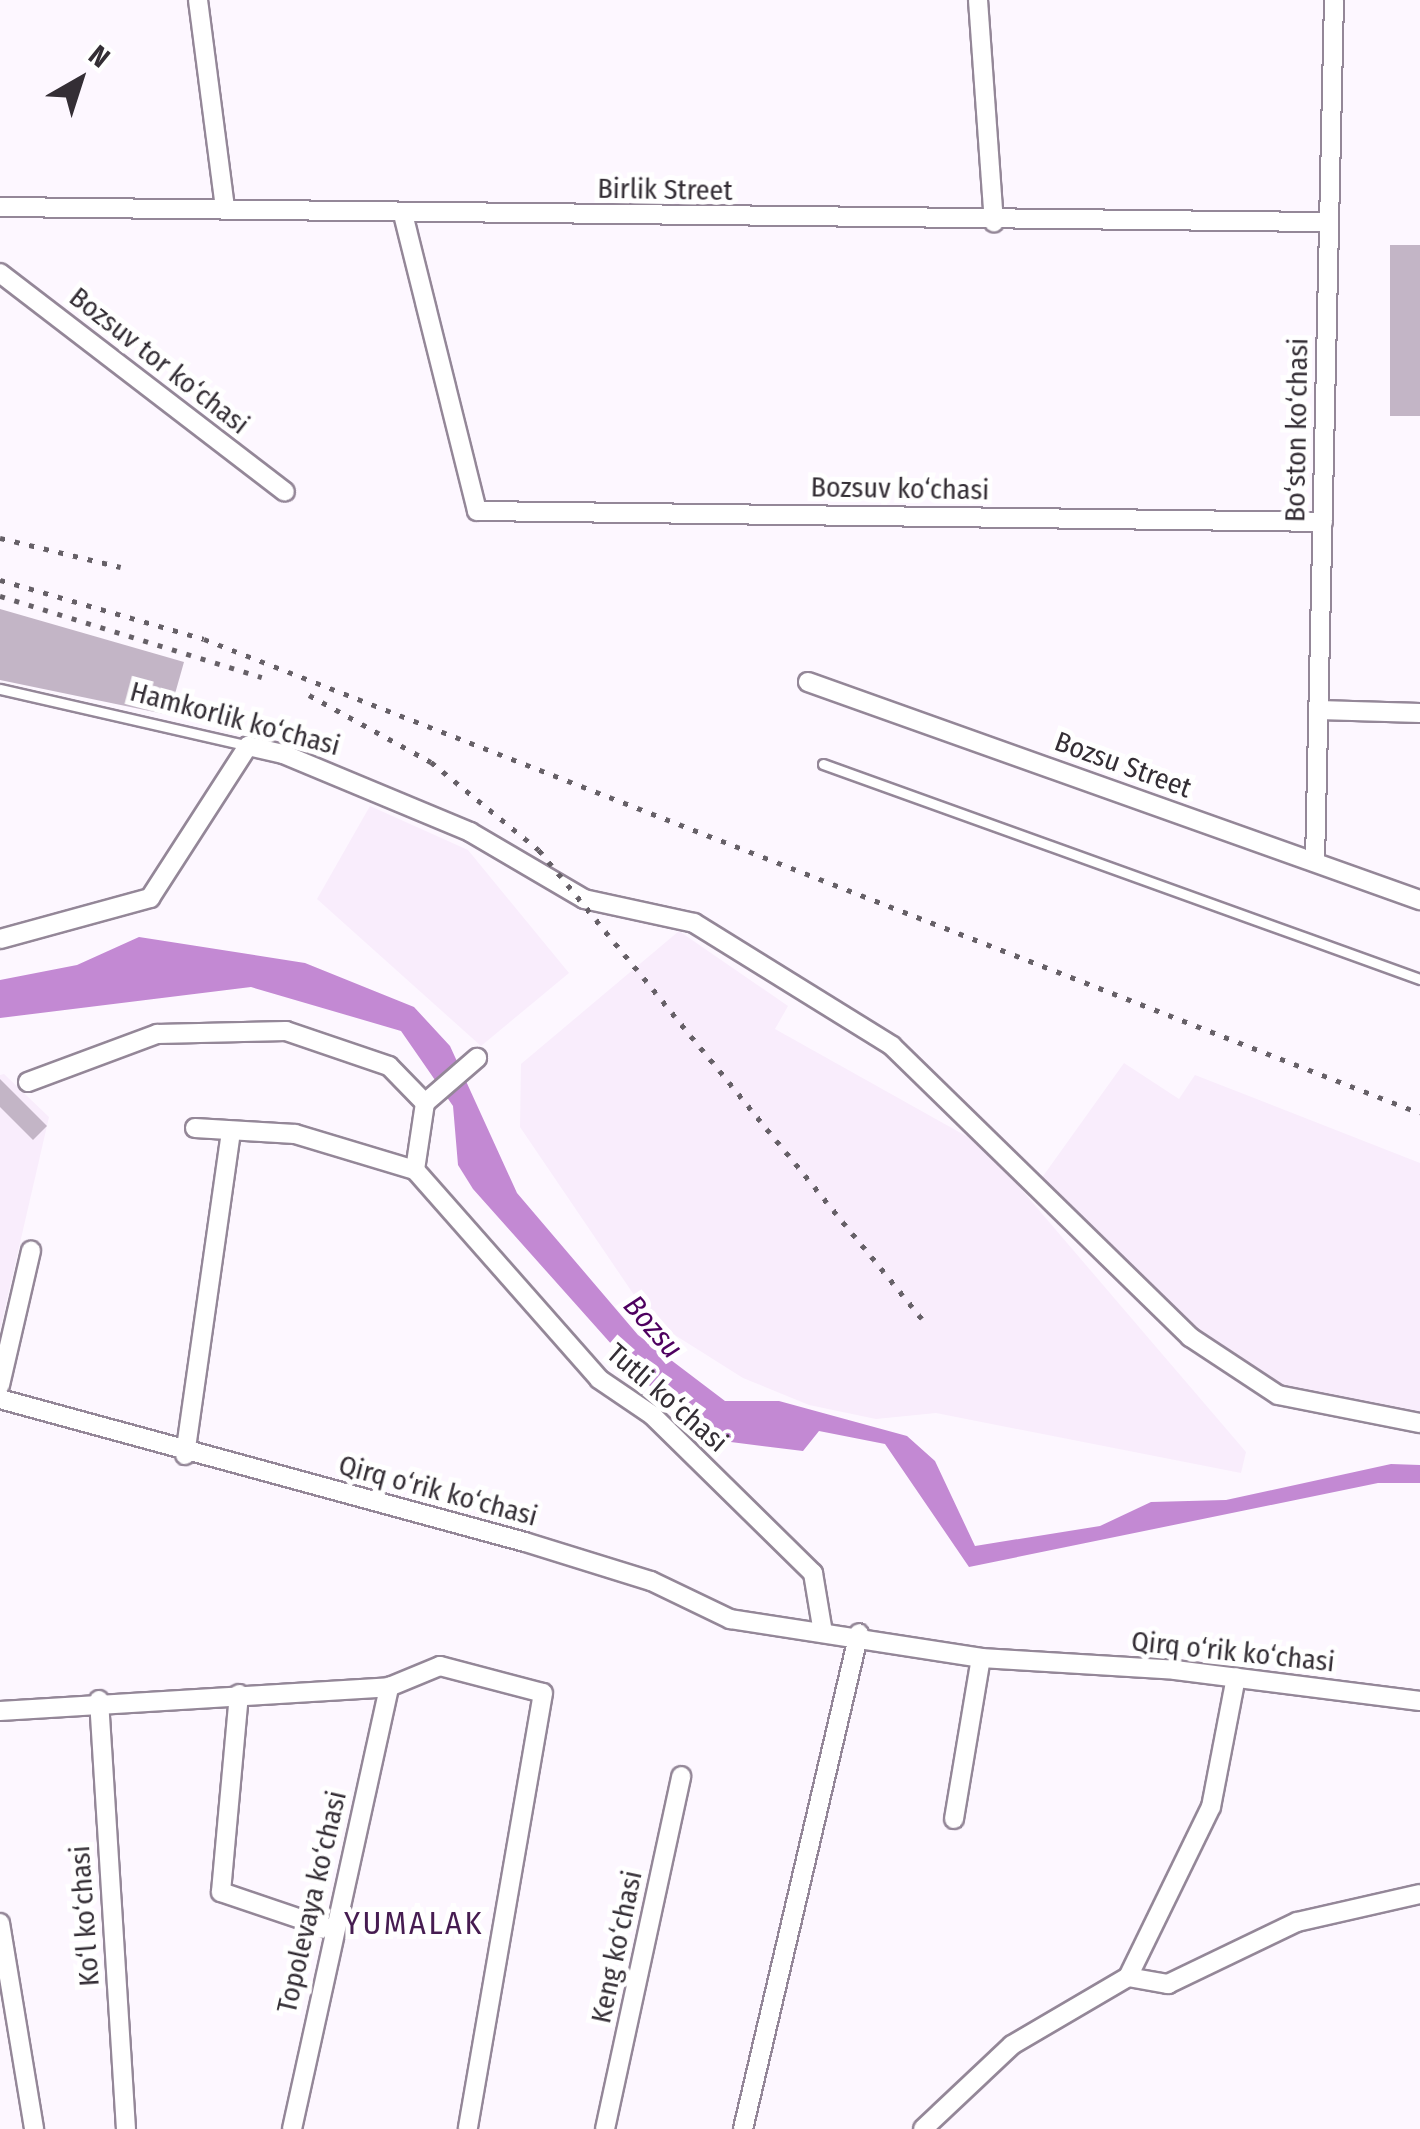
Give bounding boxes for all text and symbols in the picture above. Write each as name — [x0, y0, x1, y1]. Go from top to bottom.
north arrow — [30, 30, 130, 130]
text: N — [82, 38, 116, 74]
street label: Birlik Street — [597, 172, 733, 208]
street label: Bozsuv tor ko‘chasi — [63, 281, 255, 441]
street label: Bo‘ston ko‘chasi — [1279, 338, 1315, 522]
street label: Bozsuv ko‘chasi — [810, 471, 990, 507]
street label: Hamkorlik ko‘chasi — [126, 675, 344, 763]
street label: Bozsu Street — [1050, 725, 1196, 805]
water label: Bozsu — [616, 1288, 690, 1366]
street label: Tutli ko‘chasi — [600, 1337, 734, 1459]
street label: Qirq o‘rik ko‘chasi — [335, 1448, 541, 1534]
street label: Qirq o‘rik ko‘chasi — [1130, 1625, 1336, 1679]
street label: Topolevaya ko‘chasi — [270, 1788, 354, 2016]
street label: Ko‘l ko‘chasi — [63, 1844, 107, 1988]
street label: Keng ko‘chasi — [584, 1868, 650, 2026]
district label: YUMALAK — [344, 1904, 484, 1942]

